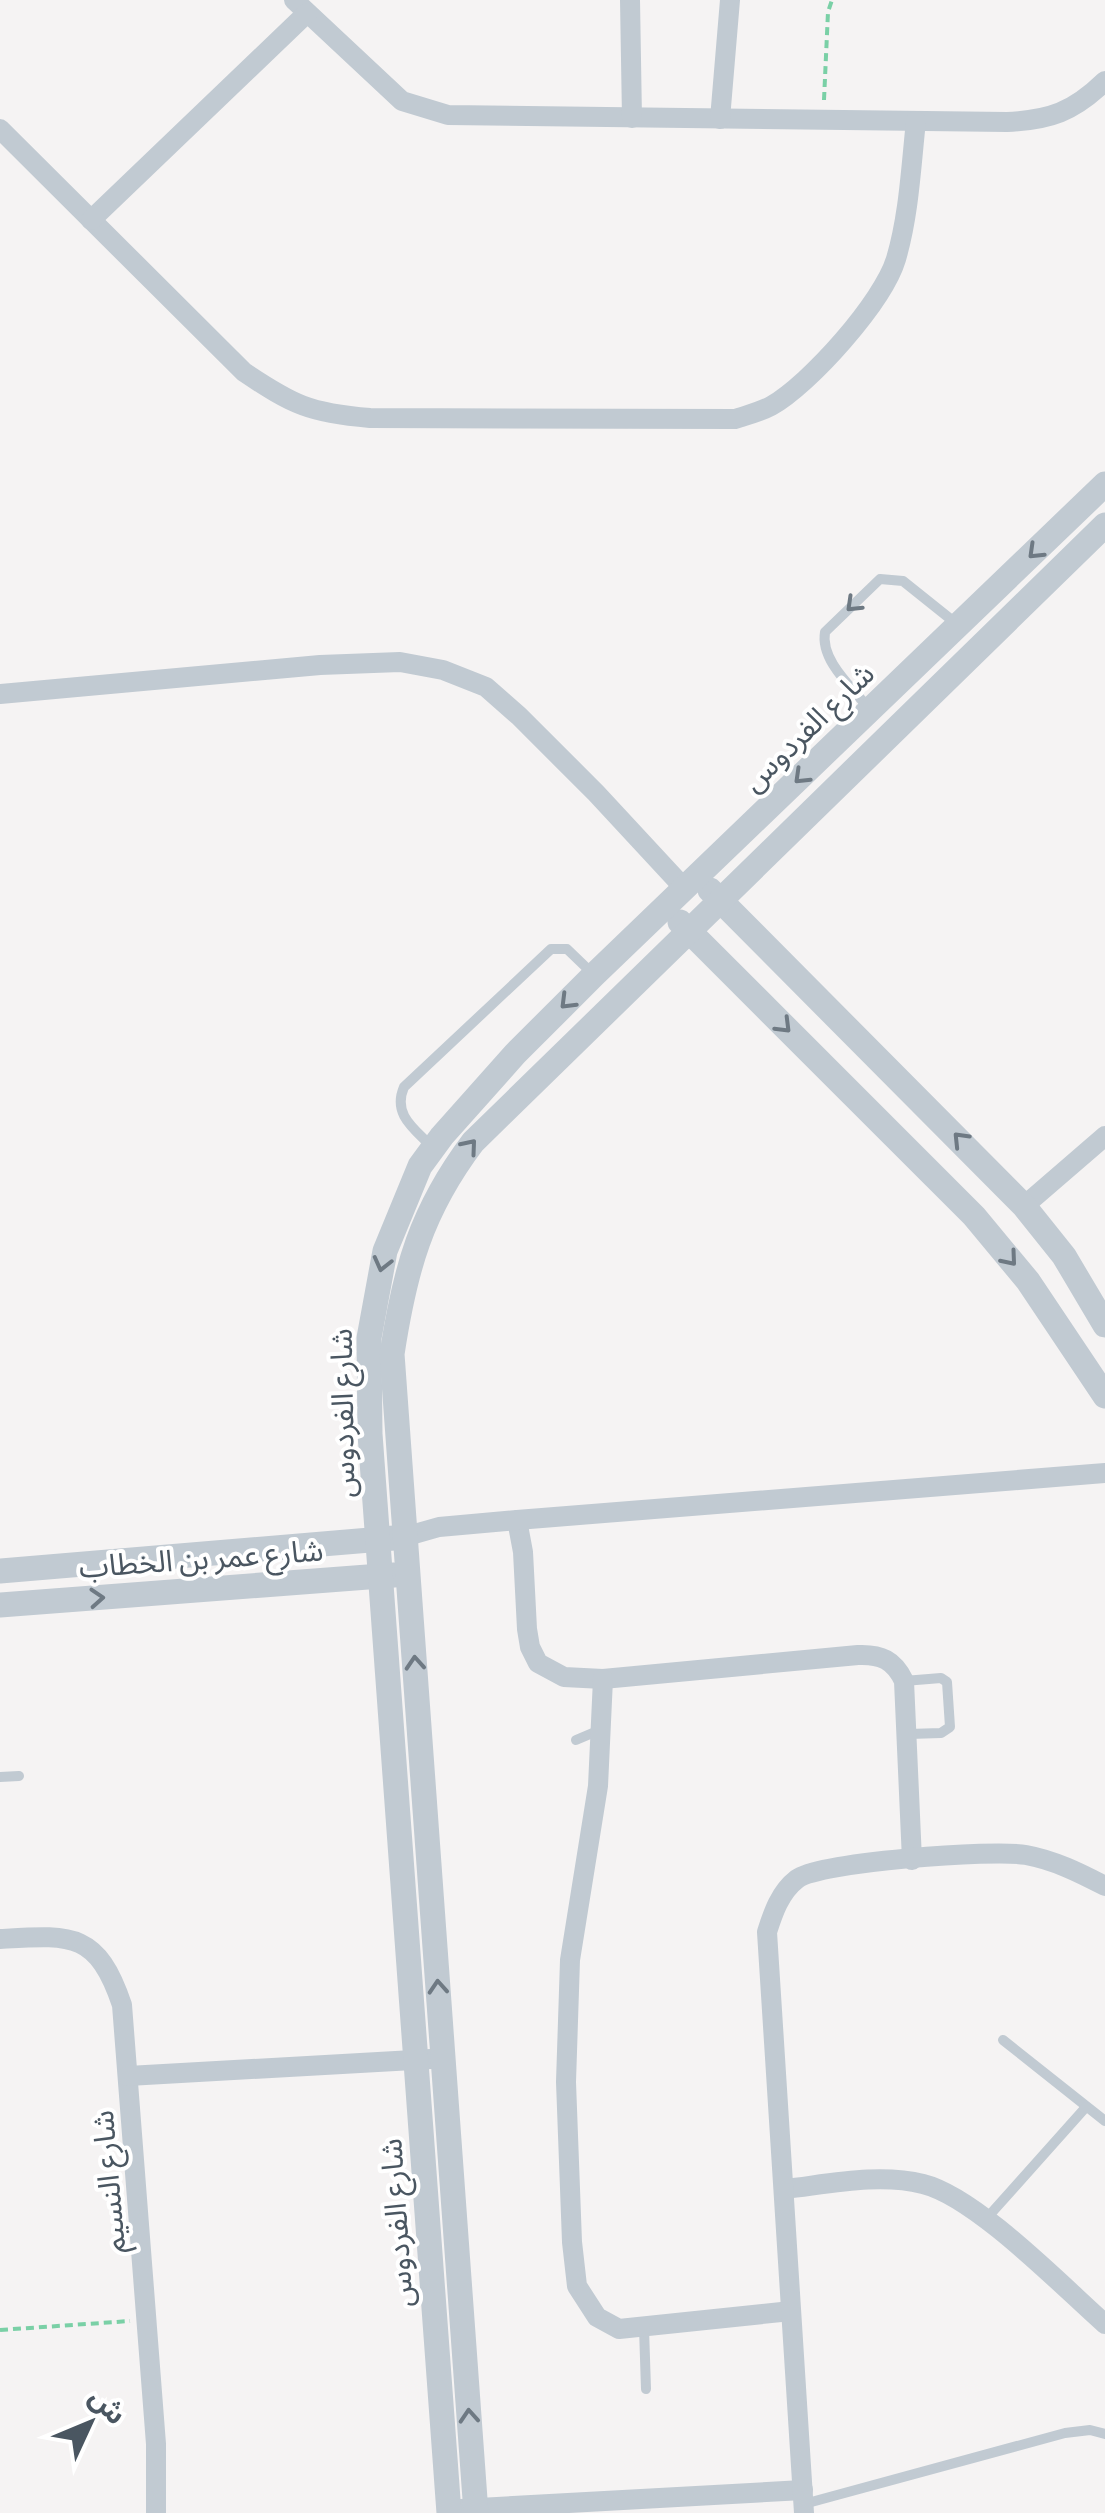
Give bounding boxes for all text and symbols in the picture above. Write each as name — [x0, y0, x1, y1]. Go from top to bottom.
one-way arrow — [1028, 540, 1047, 558]
one-way arrow — [846, 593, 864, 611]
street label: شارع الفردوس — [734, 654, 885, 802]
one-way arrow — [794, 765, 813, 783]
one-way arrow — [560, 991, 578, 1009]
one-way arrow — [772, 1015, 790, 1033]
one-way arrow — [953, 1132, 971, 1150]
one-way arrow — [459, 1140, 477, 1158]
one-way arrow — [998, 1248, 1016, 1266]
one-way arrow — [373, 1255, 394, 1272]
street label: شارع الفردوس — [322, 1328, 366, 1498]
street label: شارع عمر بن الخطاب — [78, 1531, 325, 1589]
one-way arrow — [90, 1588, 106, 1609]
one-way arrow — [404, 1654, 426, 1670]
one-way arrow — [428, 1978, 449, 1994]
street label: شارع النسيم — [83, 2108, 138, 2255]
street label: شارع الفردوس — [371, 2137, 425, 2309]
north arrow — [40, 2373, 140, 2473]
text: ش — [83, 2379, 134, 2431]
one-way arrow — [459, 2407, 481, 2423]

